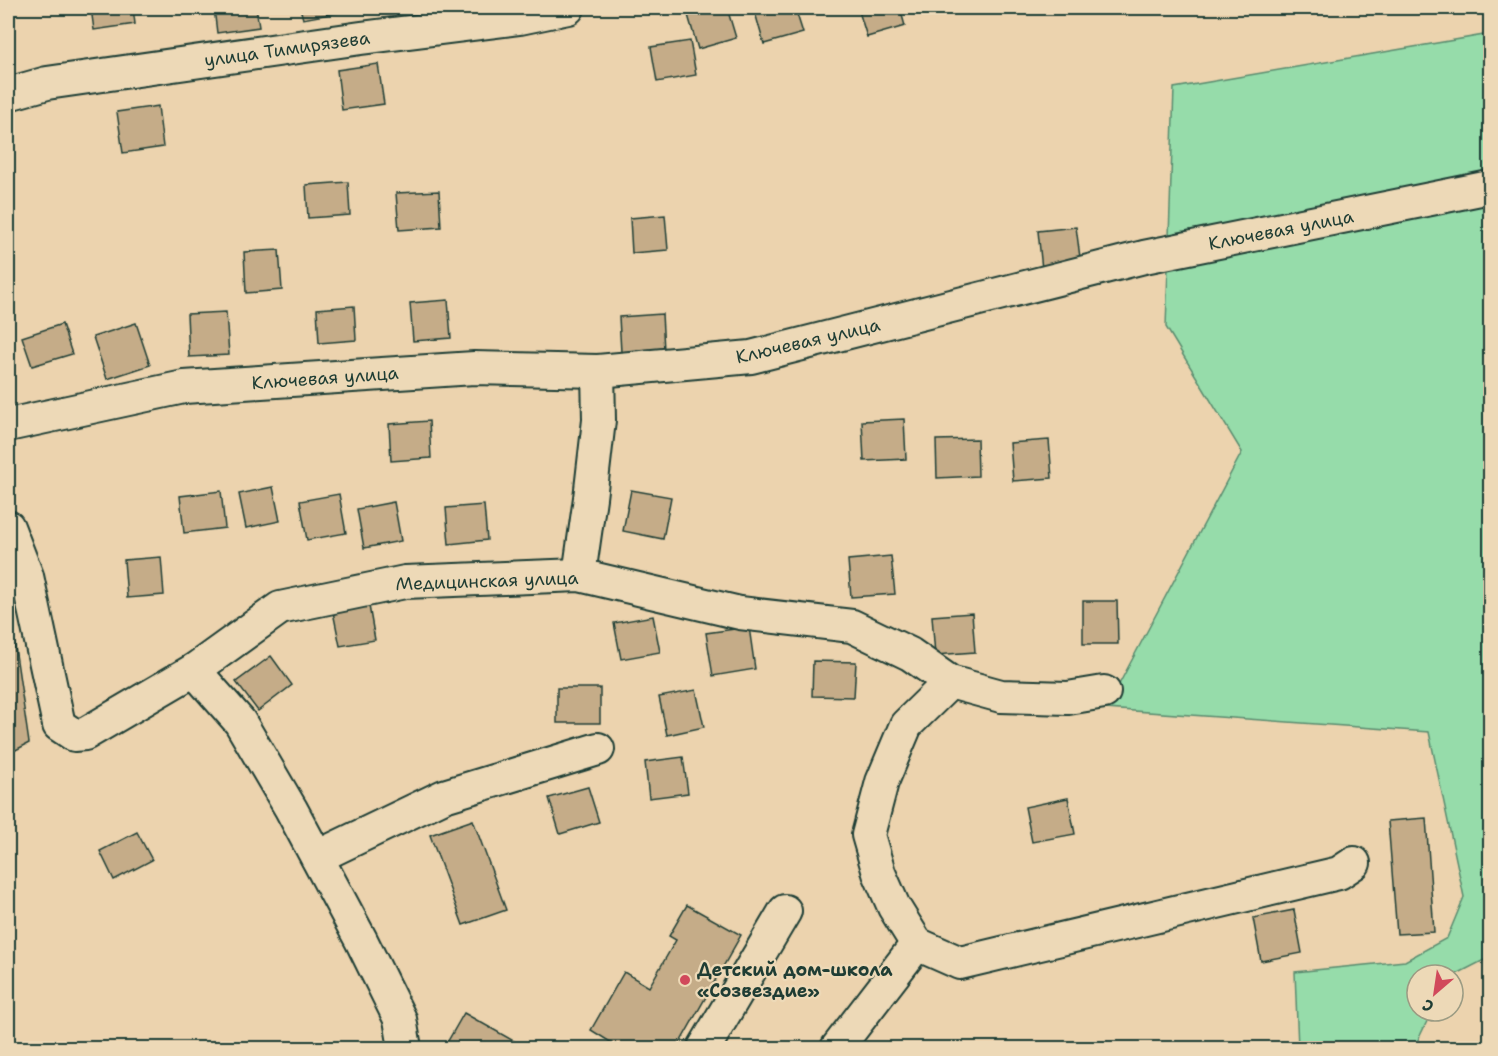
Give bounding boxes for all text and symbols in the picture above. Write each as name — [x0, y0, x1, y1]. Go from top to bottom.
street label: улица Тимирязева — [203, 26, 371, 72]
street label: Ключевая улица — [1206, 204, 1356, 256]
street label: Ключевая улица — [733, 313, 883, 369]
street label: Ключевая улица — [251, 361, 399, 395]
street label: Медицинская улица — [395, 566, 579, 596]
place label: Детский дом-школа «Созвездие» — [697, 958, 893, 1003]
north arrow — [1405, 963, 1465, 1023]
marker: Детский дом-школа «Созвездие» — [678, 973, 692, 987]
text: С — [1418, 994, 1437, 1017]

